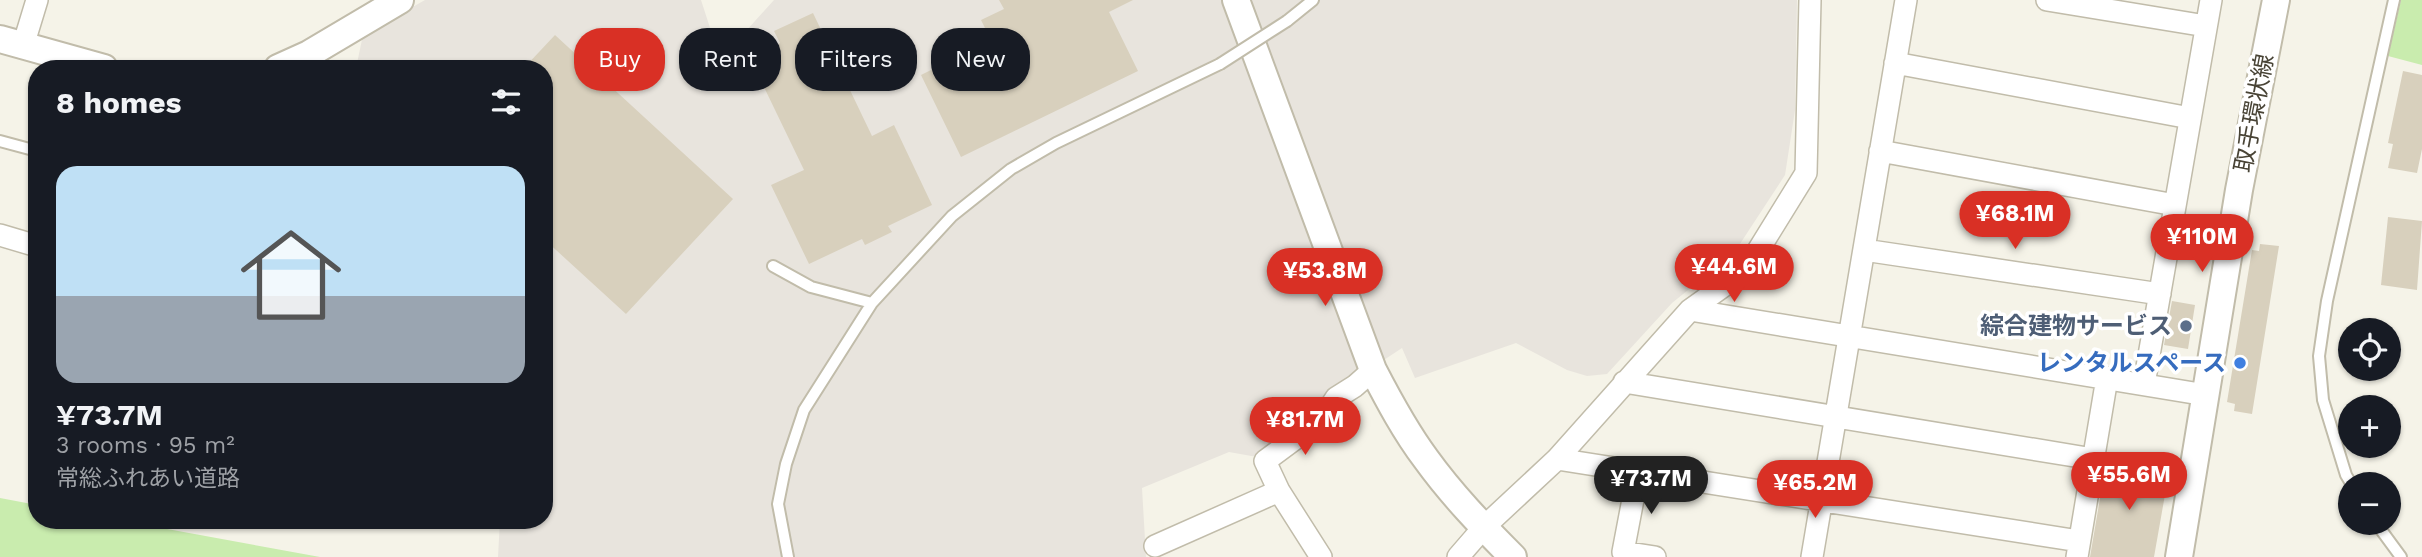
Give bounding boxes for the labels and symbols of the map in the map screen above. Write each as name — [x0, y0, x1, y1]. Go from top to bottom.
street label: 取手環状線 — [2229, 51, 2279, 175]
pin: ¥68.1M — [1958, 191, 2072, 251]
pin: ¥110M — [2153, 215, 2251, 274]
pin: ¥44.6M — [1677, 244, 1791, 304]
pin: ¥53.8M — [1268, 248, 1382, 308]
place label: 綜合建物サービス — [1980, 312, 2172, 340]
marker: 綜合建物サービス — [2178, 318, 2194, 334]
place label: レンタルスペース — [2037, 349, 2226, 377]
marker: レンタルスペース — [2232, 355, 2248, 371]
pin: ¥81.7M — [1248, 398, 1362, 457]
pin: ¥55.6M — [2072, 452, 2186, 512]
pin: ¥73.7M — [1594, 456, 1708, 516]
pin: ¥65.2M — [1758, 461, 1872, 520]

